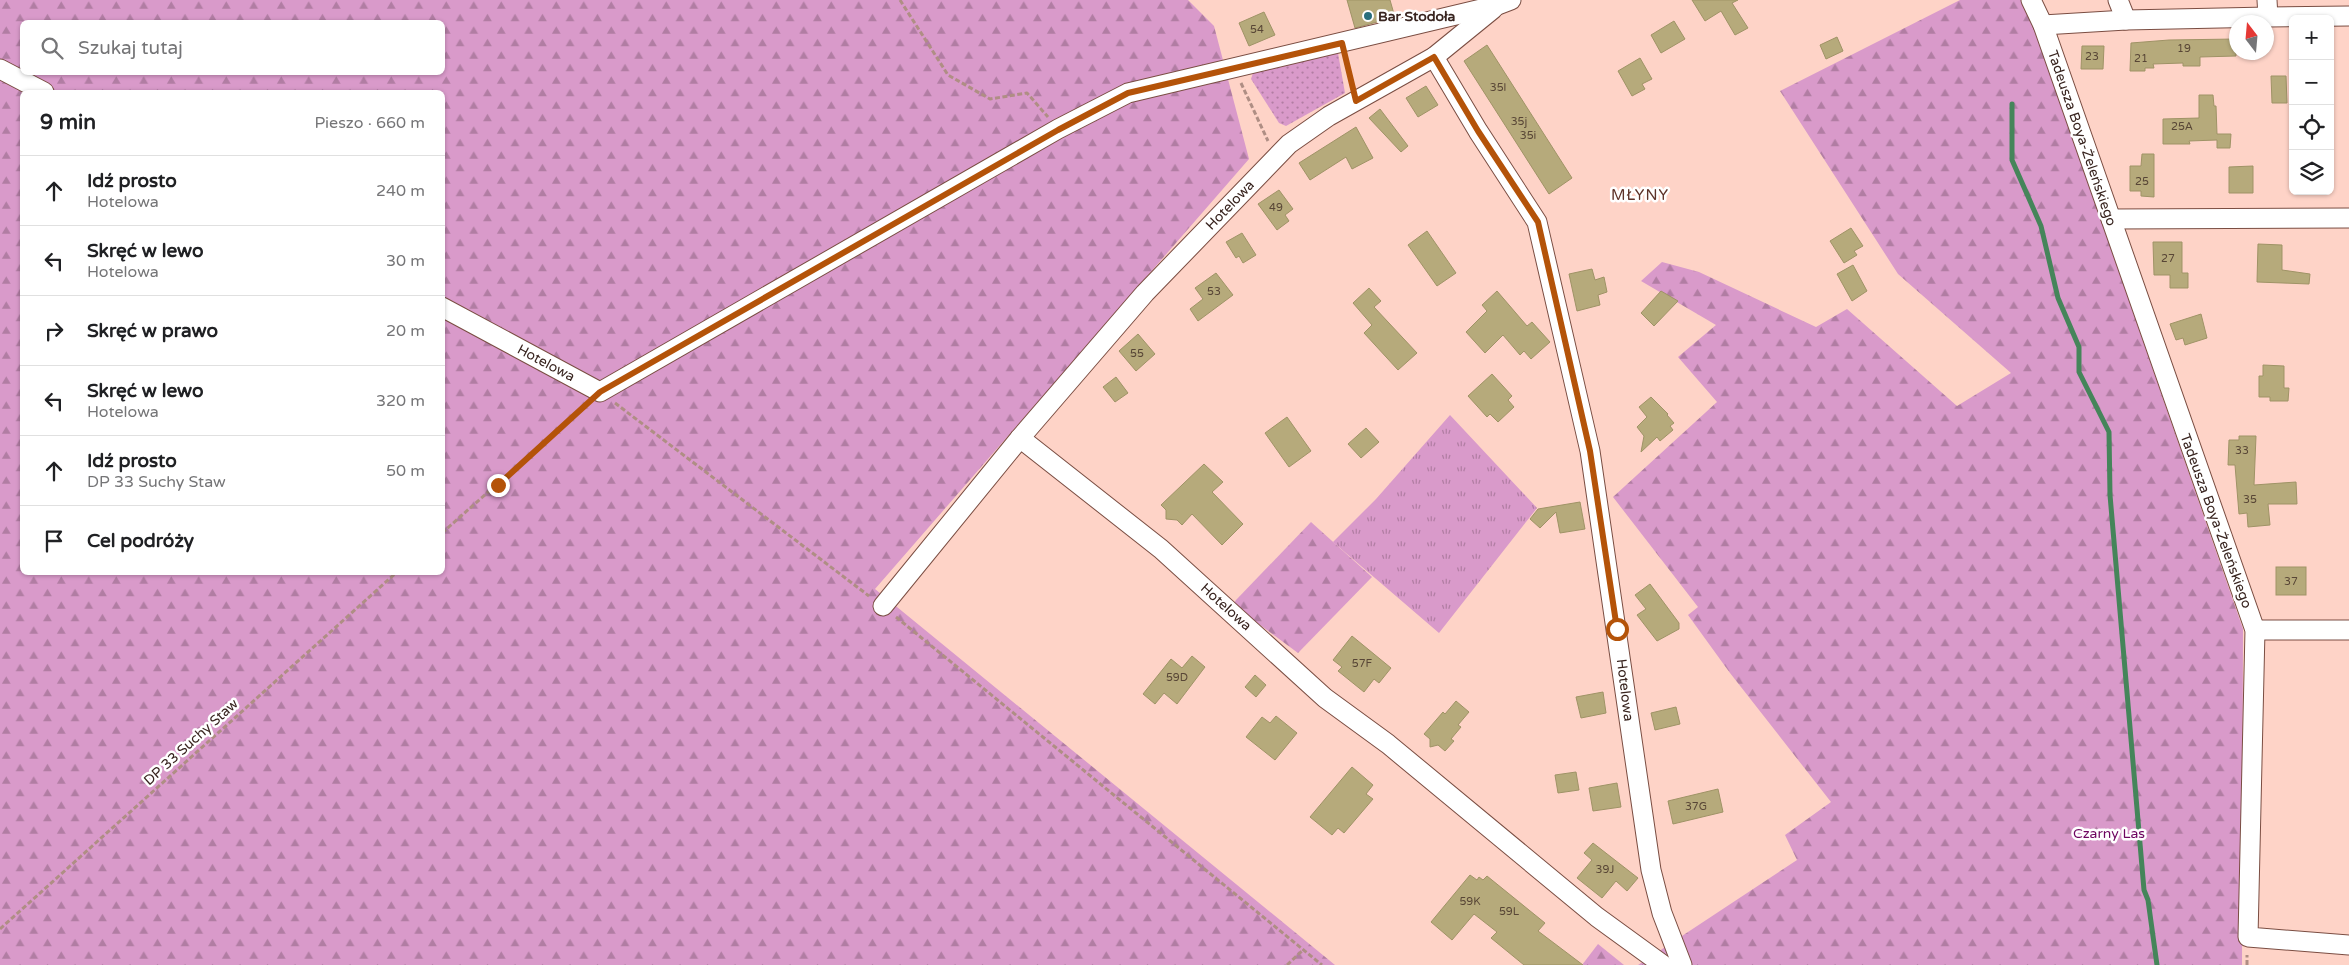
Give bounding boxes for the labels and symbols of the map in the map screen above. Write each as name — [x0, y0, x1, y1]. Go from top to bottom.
place label: Bar Stodoła — [1378, 8, 1456, 25]
marker: Bar Stodoła — [1362, 10, 1374, 22]
north arrow — [2229, 15, 2274, 60]
house number: 54 — [1250, 23, 1264, 36]
house number: 19 — [2177, 42, 2191, 55]
street label: Tadeusza Boya-Żeleńskiego — [2044, 48, 2120, 228]
house number: 23 — [2085, 50, 2099, 63]
house number: 21 — [2134, 52, 2148, 65]
house number: 35l — [1490, 81, 1506, 94]
house number: 35j — [1511, 115, 1528, 128]
house number: 25A — [2171, 120, 2193, 133]
house number: 35i — [1520, 129, 1536, 142]
house number: 25 — [2135, 175, 2149, 188]
street label: Hotelowa — [1202, 177, 1258, 233]
district label: MŁYNY — [1611, 186, 1669, 204]
house number: 49 — [1269, 201, 1283, 214]
house number: 27 — [2161, 252, 2175, 265]
house number: 53 — [1207, 285, 1221, 298]
street label: Hotelowa — [514, 341, 578, 385]
house number: 55 — [1130, 347, 1144, 360]
street label: Tadeusza Boya-Żeleńskiego — [2176, 431, 2256, 611]
house number: 33 — [2235, 444, 2249, 457]
route end — [487, 474, 510, 497]
house number: 35 — [2243, 493, 2257, 506]
house number: 37 — [2284, 575, 2298, 588]
street label: Hotelowa — [1197, 580, 1255, 634]
route start — [1606, 618, 1629, 641]
house number: 57F — [1352, 657, 1373, 670]
street label: Hotelowa — [1613, 658, 1637, 722]
house number: 59D — [1166, 671, 1188, 684]
street label: DP 33 Suchy Staw — [140, 695, 242, 789]
house number: 37G — [1685, 800, 1707, 813]
park label: Czarny Las — [2073, 825, 2145, 842]
house number: 39J — [1596, 863, 1614, 876]
house number: 59K — [1459, 895, 1481, 908]
house number: 59L — [1499, 905, 1520, 918]

